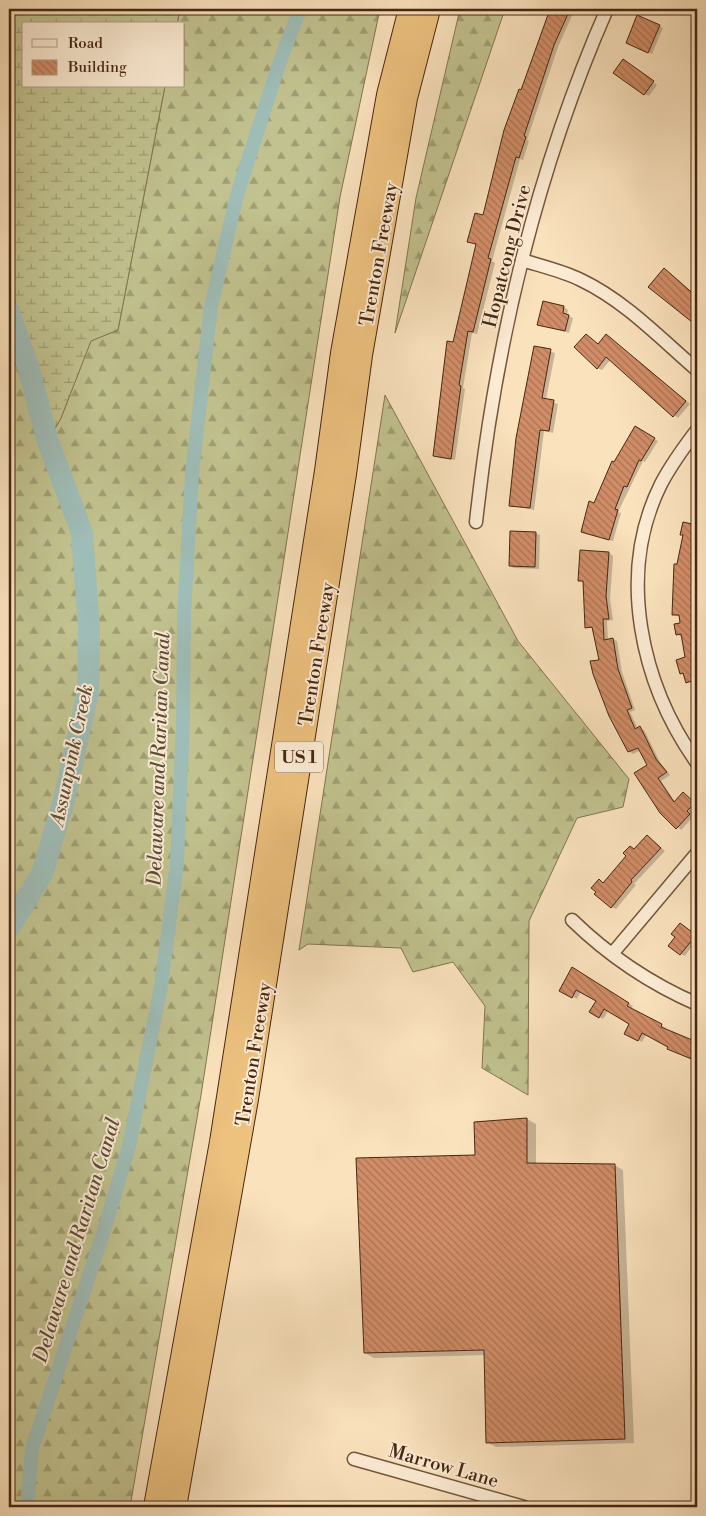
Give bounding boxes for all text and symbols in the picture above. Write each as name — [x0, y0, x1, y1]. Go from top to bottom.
legend — [22, 22, 185, 88]
text: Road — [68, 34, 103, 53]
text: Building — [67, 58, 127, 77]
street label: Trenton Freeway — [355, 180, 404, 328]
street label: Hopatcong Drive — [478, 182, 536, 330]
street label: Trenton Freeway — [294, 580, 340, 728]
water label: Delaware and Raritan Canal — [143, 631, 176, 888]
water label: Assunpink Creek — [45, 682, 100, 830]
road number: US 1 — [275, 742, 323, 772]
street label: Trenton Freeway — [231, 980, 277, 1128]
water label: Delaware and Raritan Canal — [28, 1115, 127, 1367]
street label: Marrow Lane — [386, 1439, 502, 1493]

